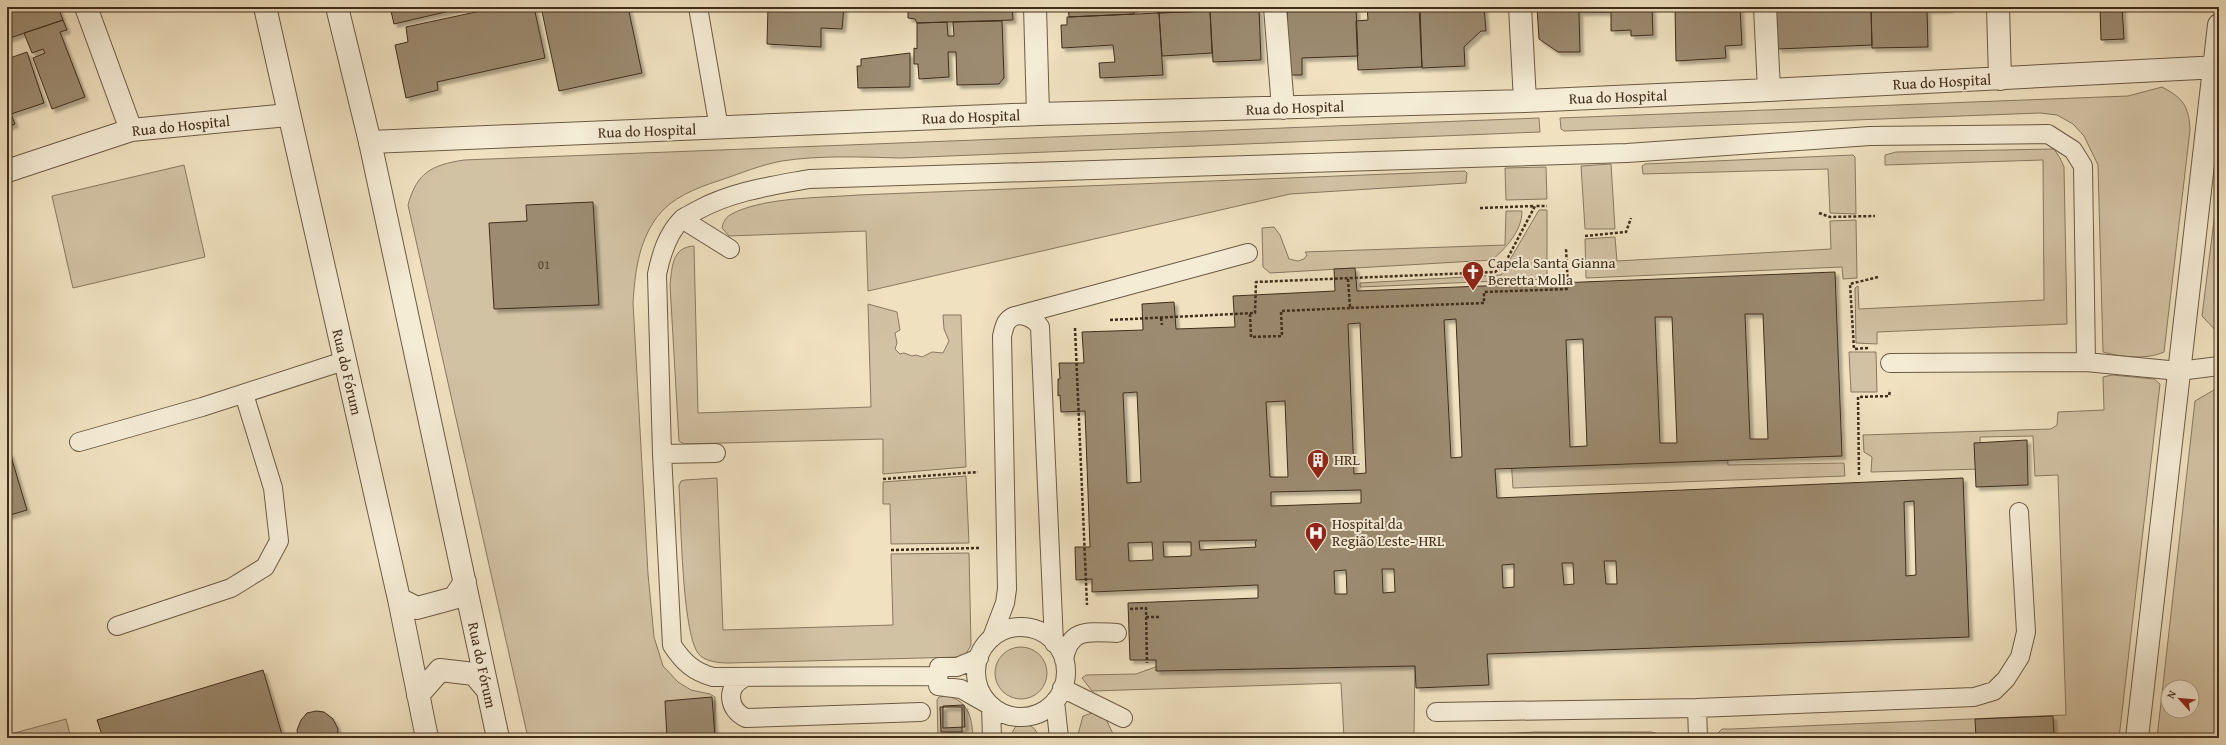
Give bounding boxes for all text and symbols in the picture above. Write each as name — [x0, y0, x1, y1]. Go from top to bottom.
street label: Rua do Hospital — [1892, 68, 1992, 95]
street label: Rua do Hospital — [1568, 84, 1668, 109]
street label: Rua do Hospital — [1245, 95, 1345, 120]
street label: Rua do Hospital — [921, 104, 1021, 129]
street label: Rua do Hospital — [131, 110, 231, 141]
street label: Rua do Hospital — [597, 118, 697, 143]
place label: Capela Santa Gianna Beretta Molla — [1488, 252, 1616, 290]
house number: 01 — [538, 255, 550, 274]
church icon: Capela Santa Gianna Beretta Molla — [1460, 259, 1486, 292]
street label: Rua do Fórum — [327, 327, 368, 418]
building icon: HRL — [1305, 447, 1331, 480]
place label: HRL — [1334, 449, 1361, 470]
place label: Hospital da Região Leste- HRL — [1332, 513, 1445, 551]
hospital icon: Hospital da Região Leste- HRL — [1303, 520, 1329, 553]
street label: Rua do Fórum — [463, 620, 502, 711]
north arrow — [2160, 679, 2200, 719]
text: N — [2162, 687, 2180, 701]

